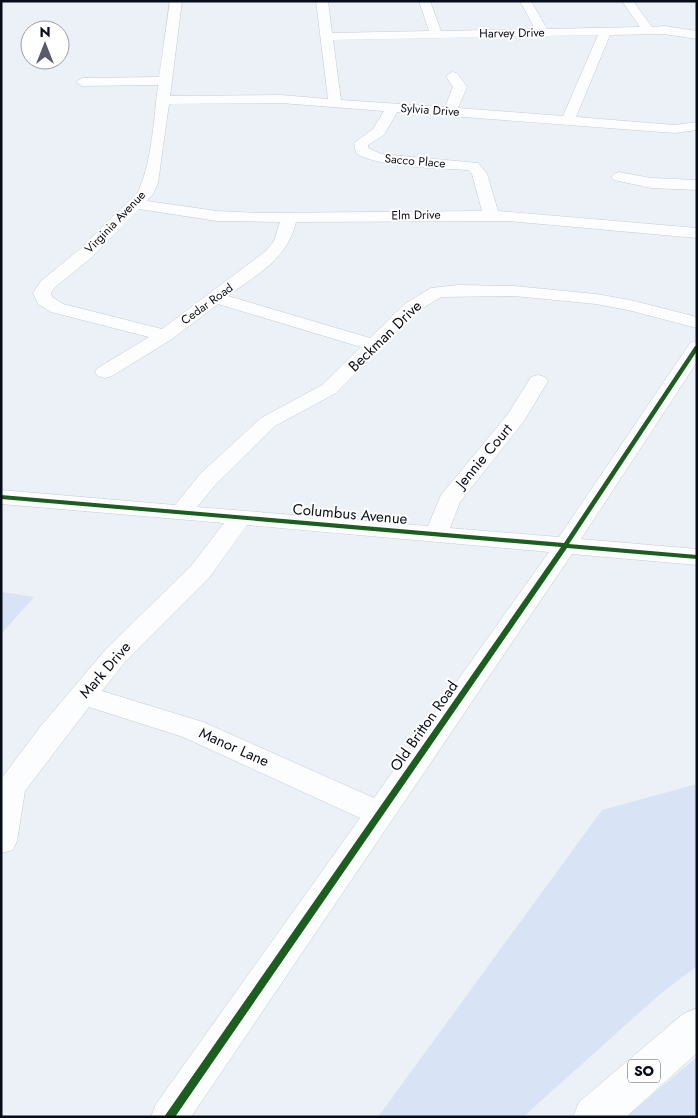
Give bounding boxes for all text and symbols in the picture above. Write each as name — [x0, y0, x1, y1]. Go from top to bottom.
north arrow — [20, 20, 70, 70]
text: N — [39, 22, 51, 42]
street label: Harvey Drive — [479, 23, 545, 43]
street label: Sylvia Drive — [400, 99, 460, 121]
street label: Sacco Place — [384, 149, 446, 173]
street label: Virginia Avenue — [80, 187, 150, 257]
street label: Elm Drive — [391, 206, 441, 224]
street label: Cedar Road — [177, 279, 237, 329]
street label: Beckman Drive — [343, 295, 427, 377]
street label: Jennie Court — [449, 419, 518, 495]
street label: Columbus Avenue — [292, 498, 409, 530]
street label: Mark Drive — [74, 637, 136, 703]
street label: Old Britton Road — [385, 676, 463, 776]
street label: Manor Lane — [195, 722, 273, 772]
road number: SO — [628, 1060, 660, 1082]

